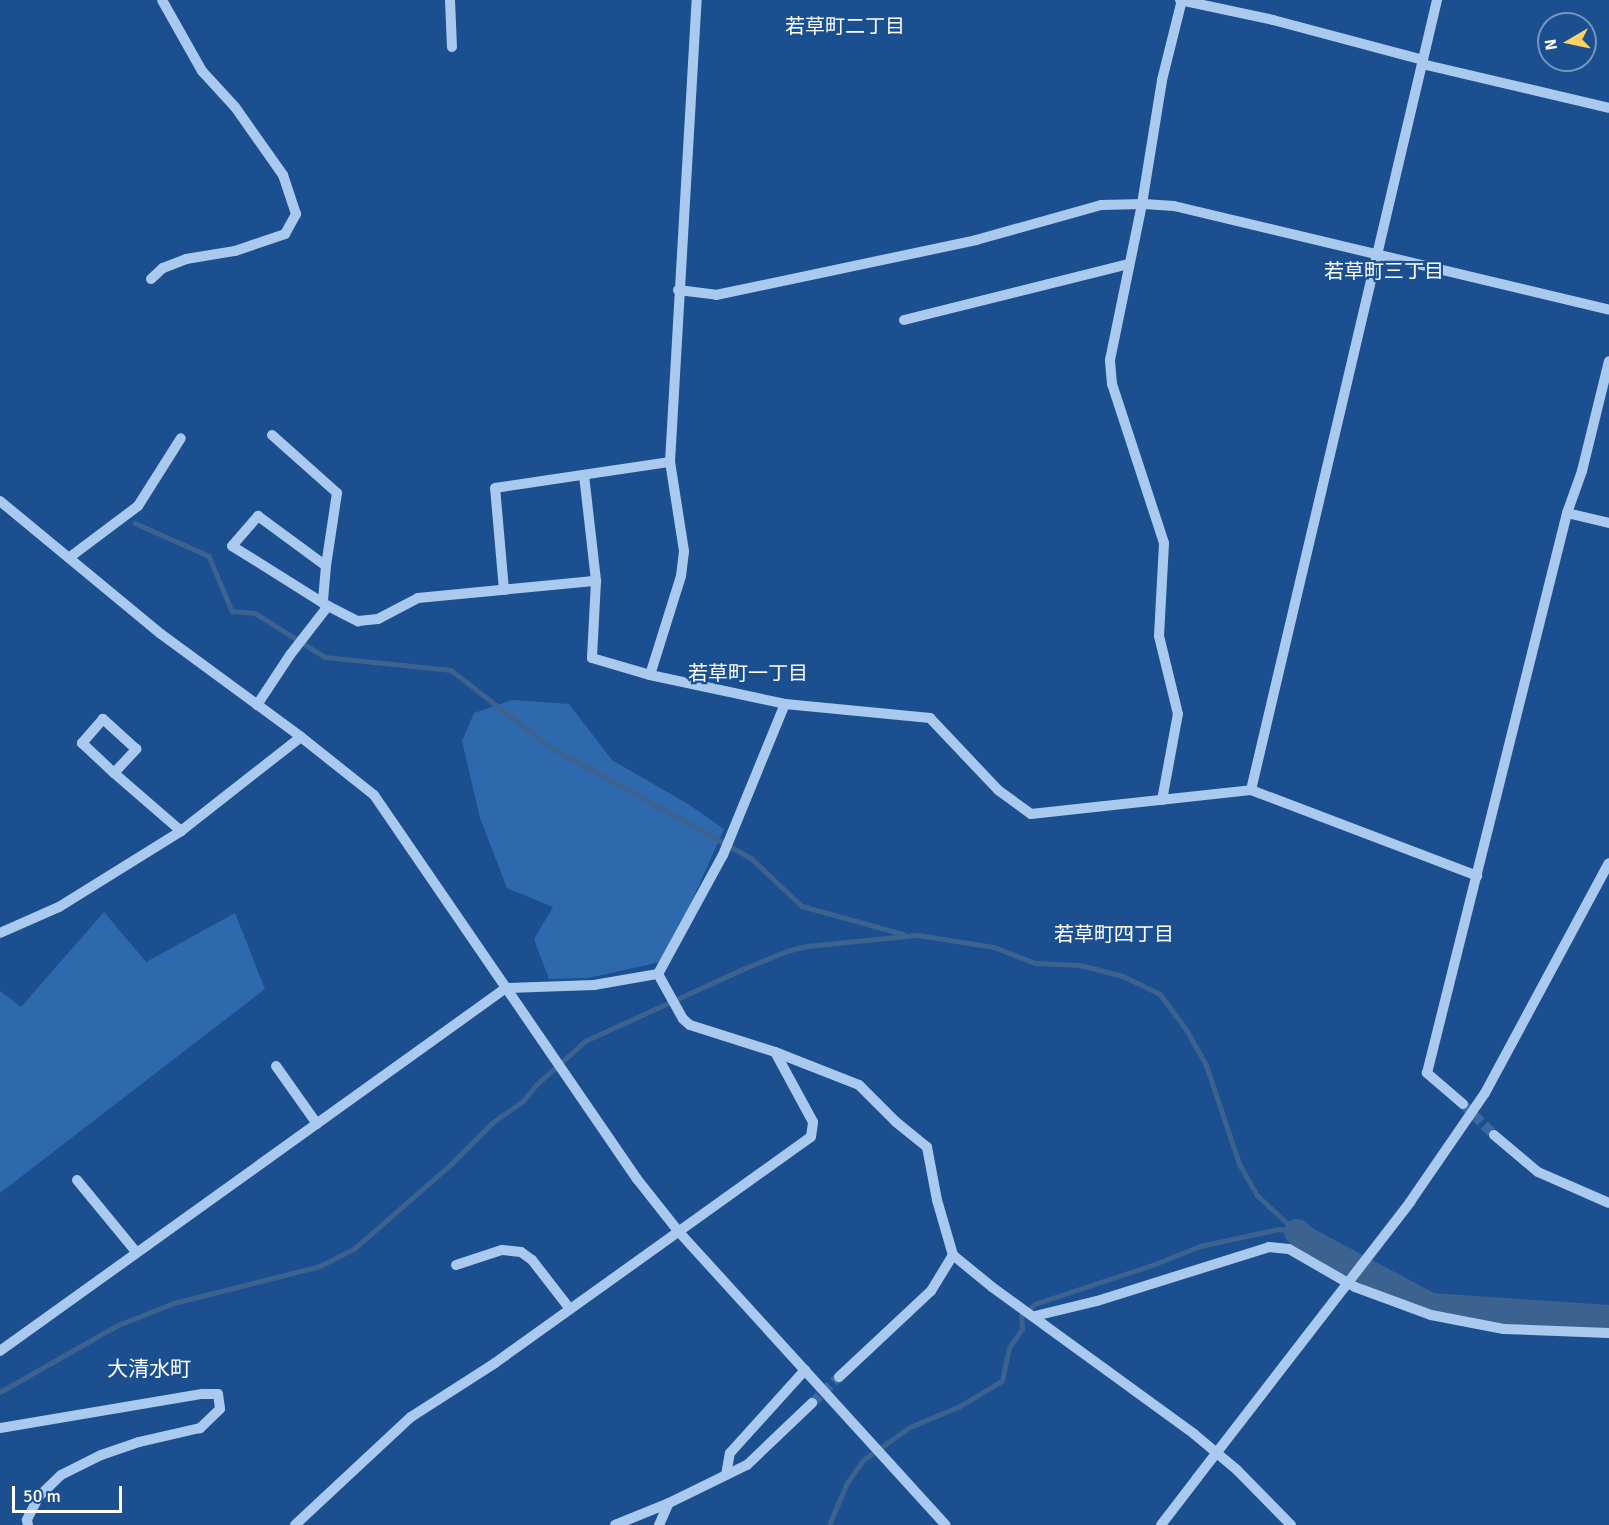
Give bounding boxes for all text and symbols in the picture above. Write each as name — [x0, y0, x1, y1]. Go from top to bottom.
north arrow — [1537, 12, 1597, 72]
district label: 若草町二丁目 — [785, 14, 905, 38]
text: N — [1540, 37, 1562, 52]
district label: 若草町三丁目 — [1324, 259, 1444, 283]
district label: 若草町一丁目 — [688, 661, 808, 685]
district label: 若草町四丁目 — [1054, 922, 1174, 946]
district label: 大清水町 — [107, 1356, 191, 1382]
scale bar — [15, 1474, 124, 1512]
text: 50 m — [23, 1485, 61, 1507]

